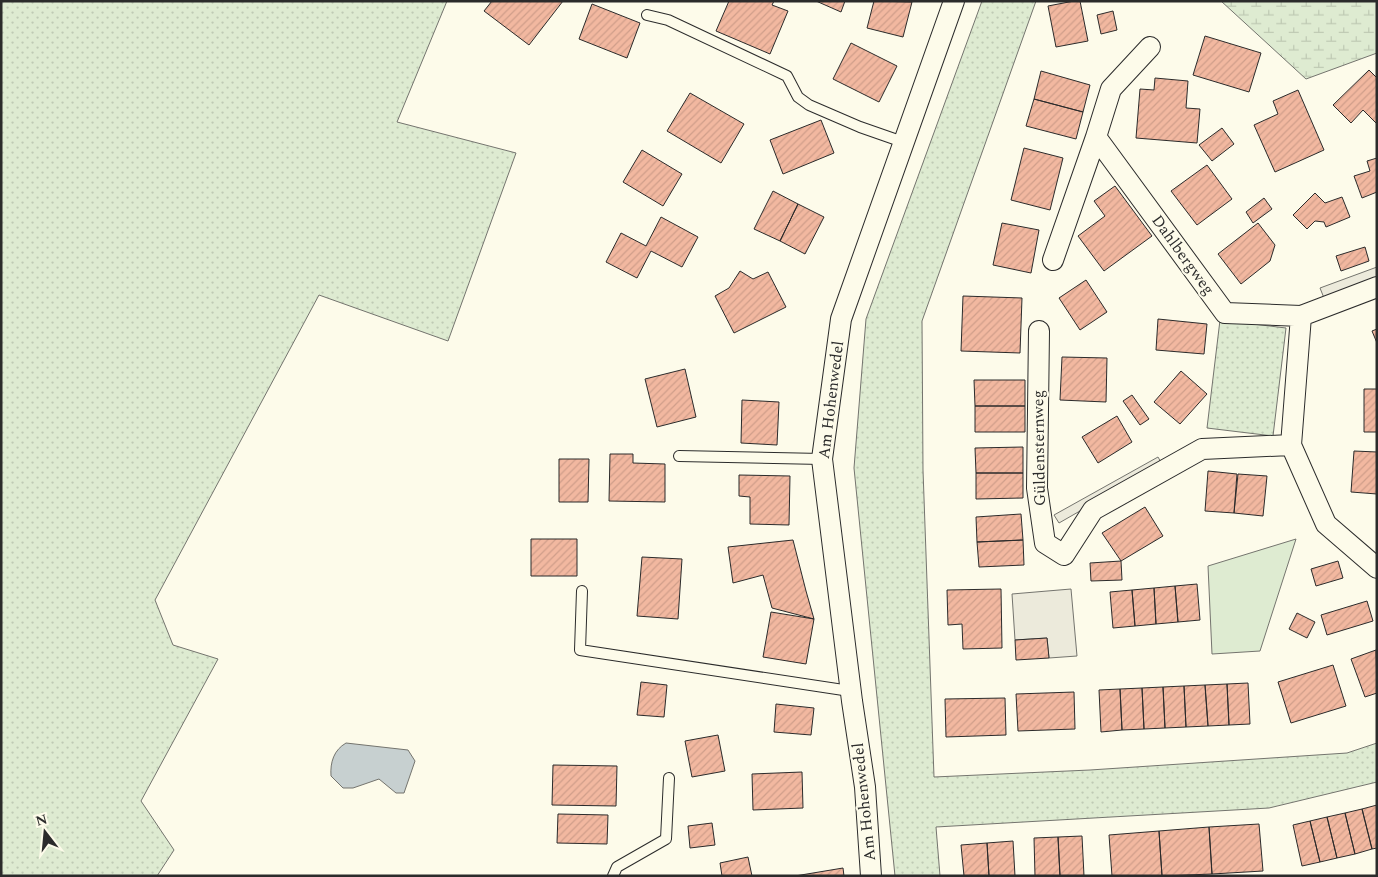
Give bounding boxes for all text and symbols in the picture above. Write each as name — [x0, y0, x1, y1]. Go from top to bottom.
street label: Dahlbergweg — [1146, 210, 1220, 300]
street label: Am Hohenwedel — [812, 340, 850, 460]
street label: Güldensternweg — [1026, 390, 1052, 506]
street label: Am Hohenwedel — [846, 742, 882, 862]
north arrow — [20, 807, 70, 857]
text: N — [33, 808, 50, 832]

